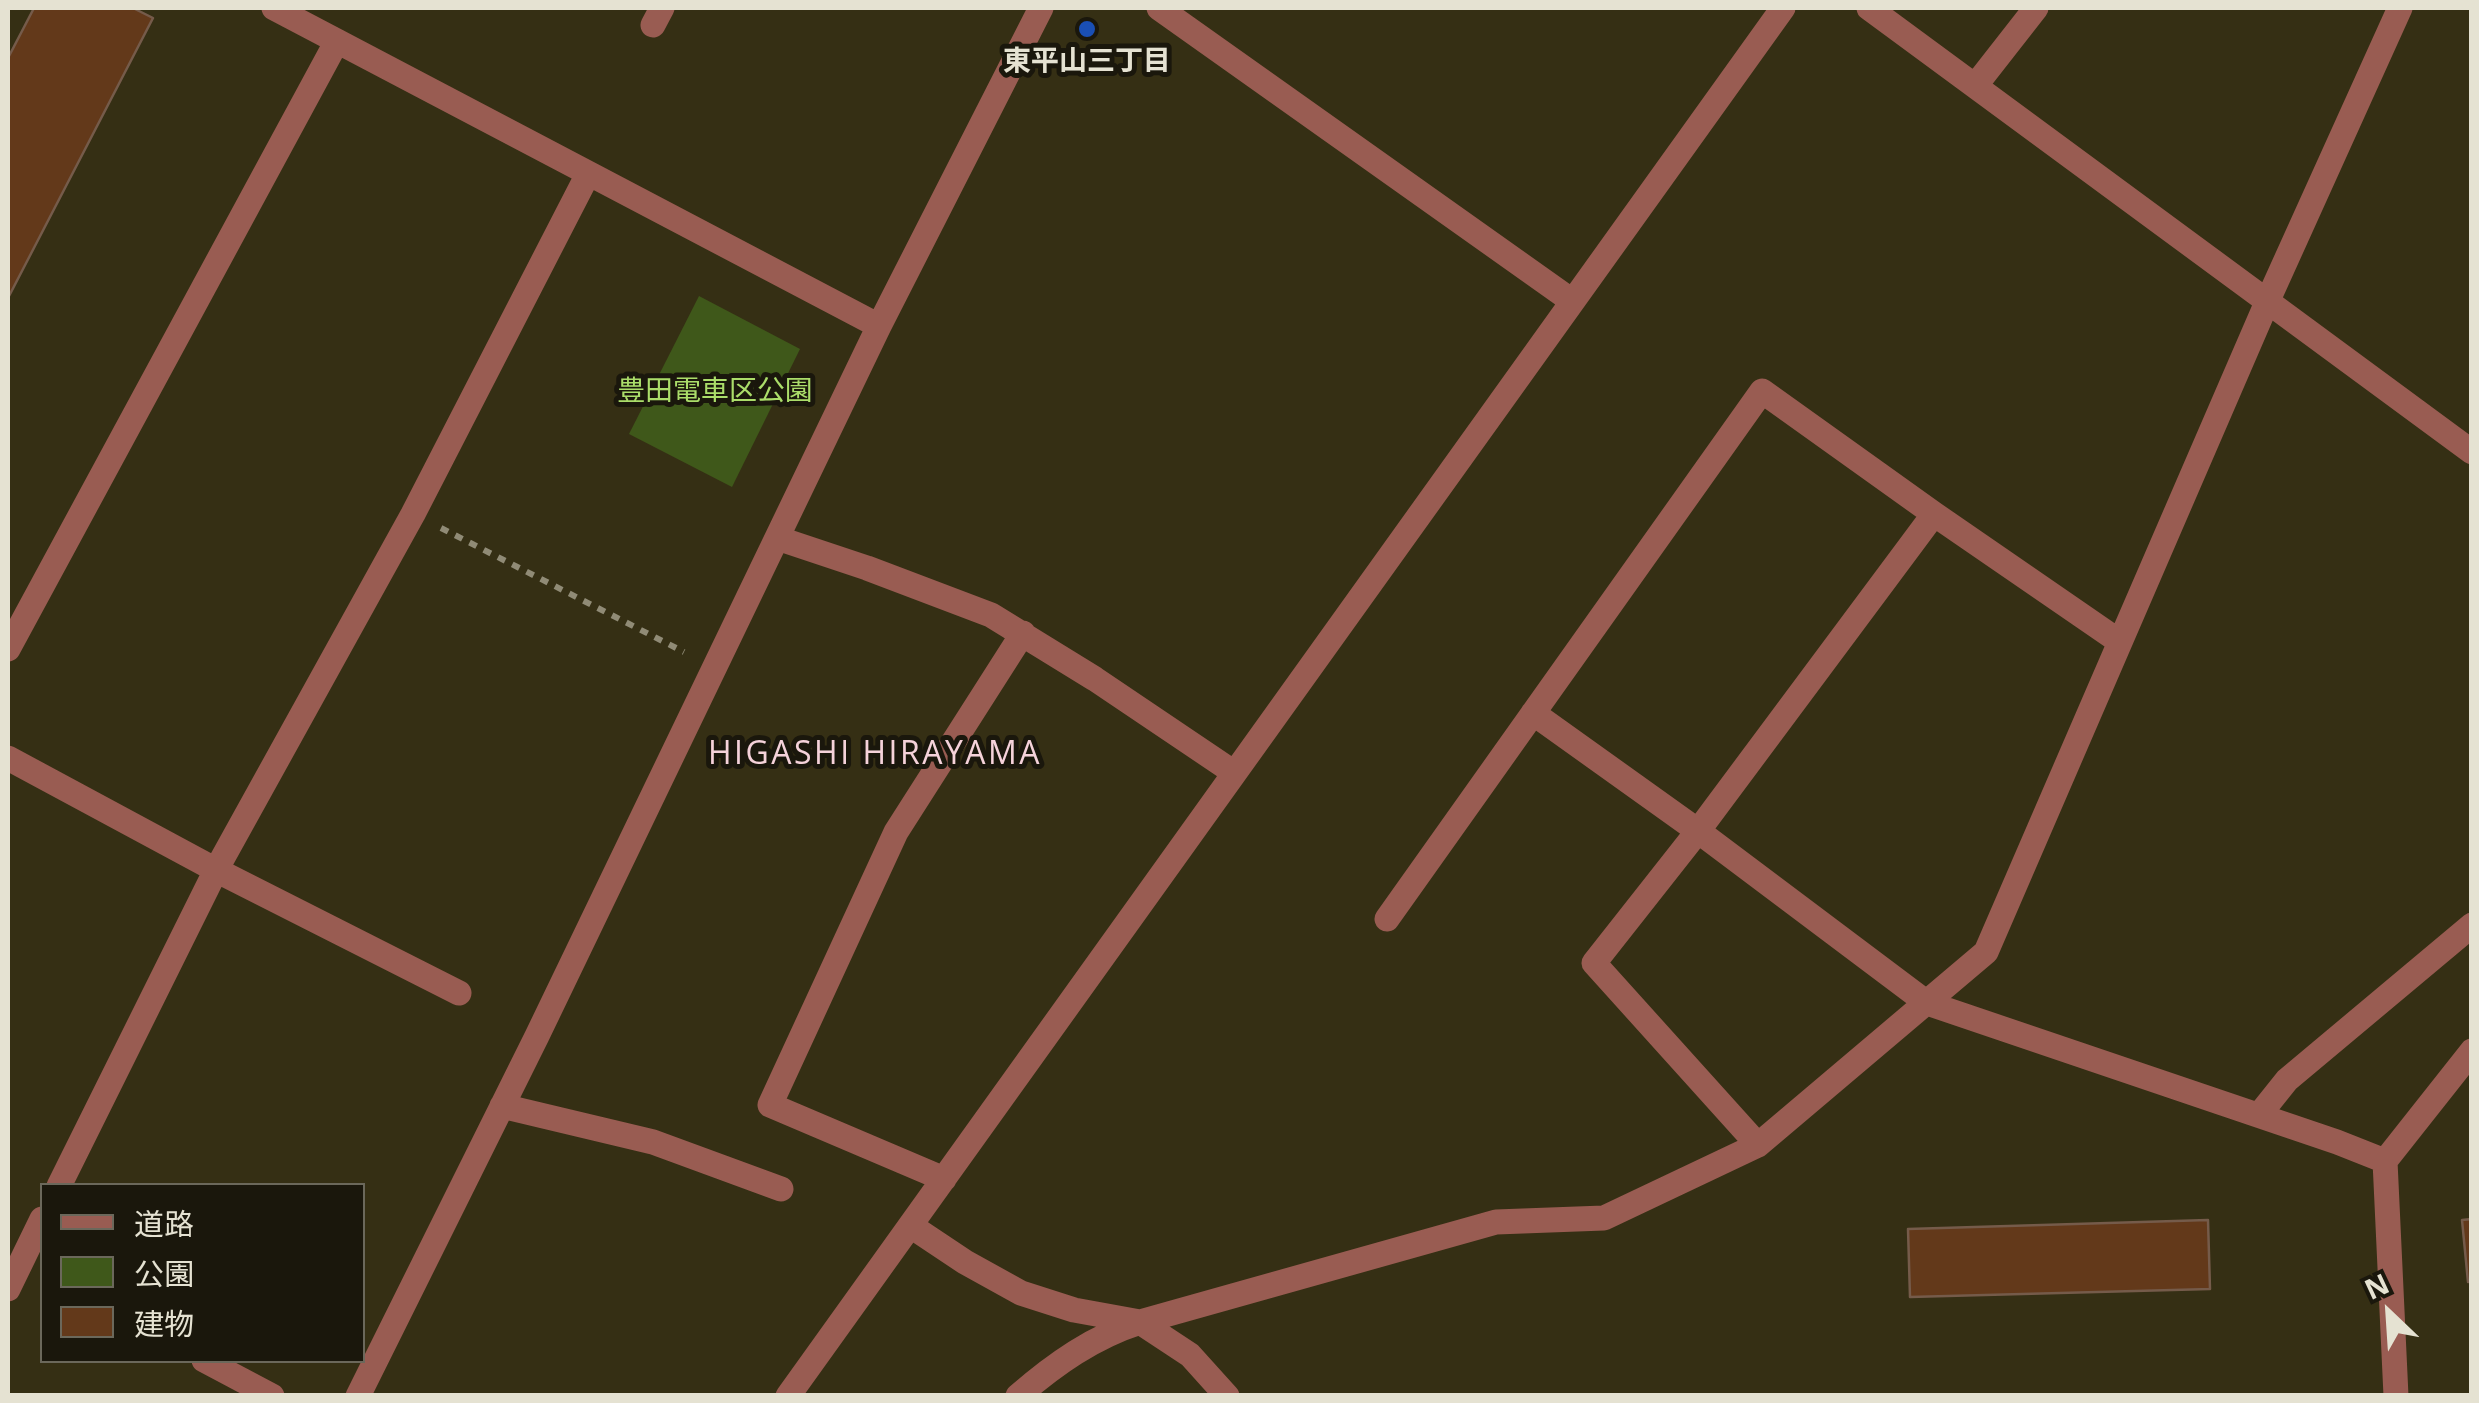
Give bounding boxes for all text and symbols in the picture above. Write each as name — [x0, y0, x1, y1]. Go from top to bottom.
marker: 東平山三丁目 — [1076, 18, 1098, 40]
place label: 東平山三丁目 — [1003, 45, 1171, 79]
park label: 豊田電車区公園 — [617, 375, 813, 409]
district label: HIGASHI HIRAYAMA — [708, 736, 1042, 774]
legend — [40, 1183, 365, 1363]
text: 道路 — [134, 1203, 194, 1244]
text: 公園 — [134, 1253, 194, 1294]
north arrow — [2339, 1263, 2439, 1363]
text: N — [2358, 1264, 2395, 1308]
text: 建物 — [134, 1303, 194, 1344]

